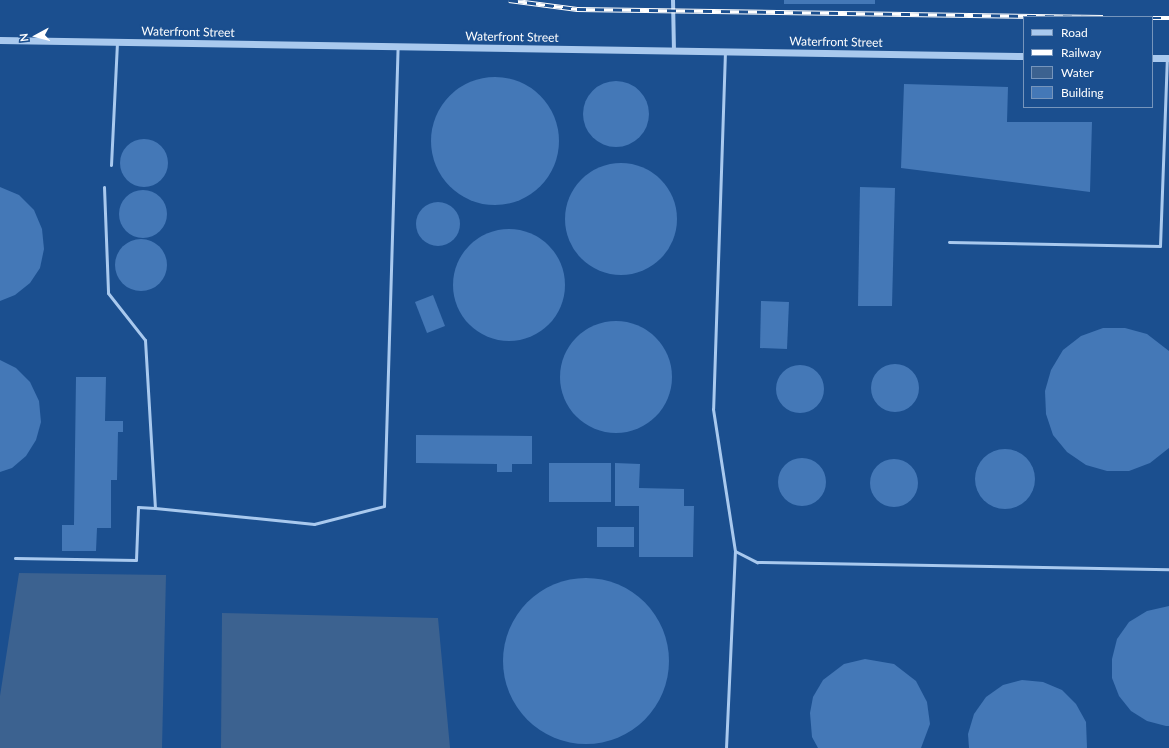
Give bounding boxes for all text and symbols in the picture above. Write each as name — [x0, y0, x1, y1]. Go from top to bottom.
north arrow — [16, 16, 56, 56]
legend — [1023, 16, 1153, 108]
street label: Waterfront Street — [141, 24, 235, 40]
text: Road — [1061, 25, 1088, 40]
street label: Waterfront Street — [465, 29, 559, 45]
text: N — [17, 33, 31, 43]
street label: Waterfront Street — [789, 34, 883, 50]
text: Railway — [1061, 45, 1101, 60]
text: Water — [1061, 65, 1094, 80]
text: Building — [1061, 85, 1104, 100]

